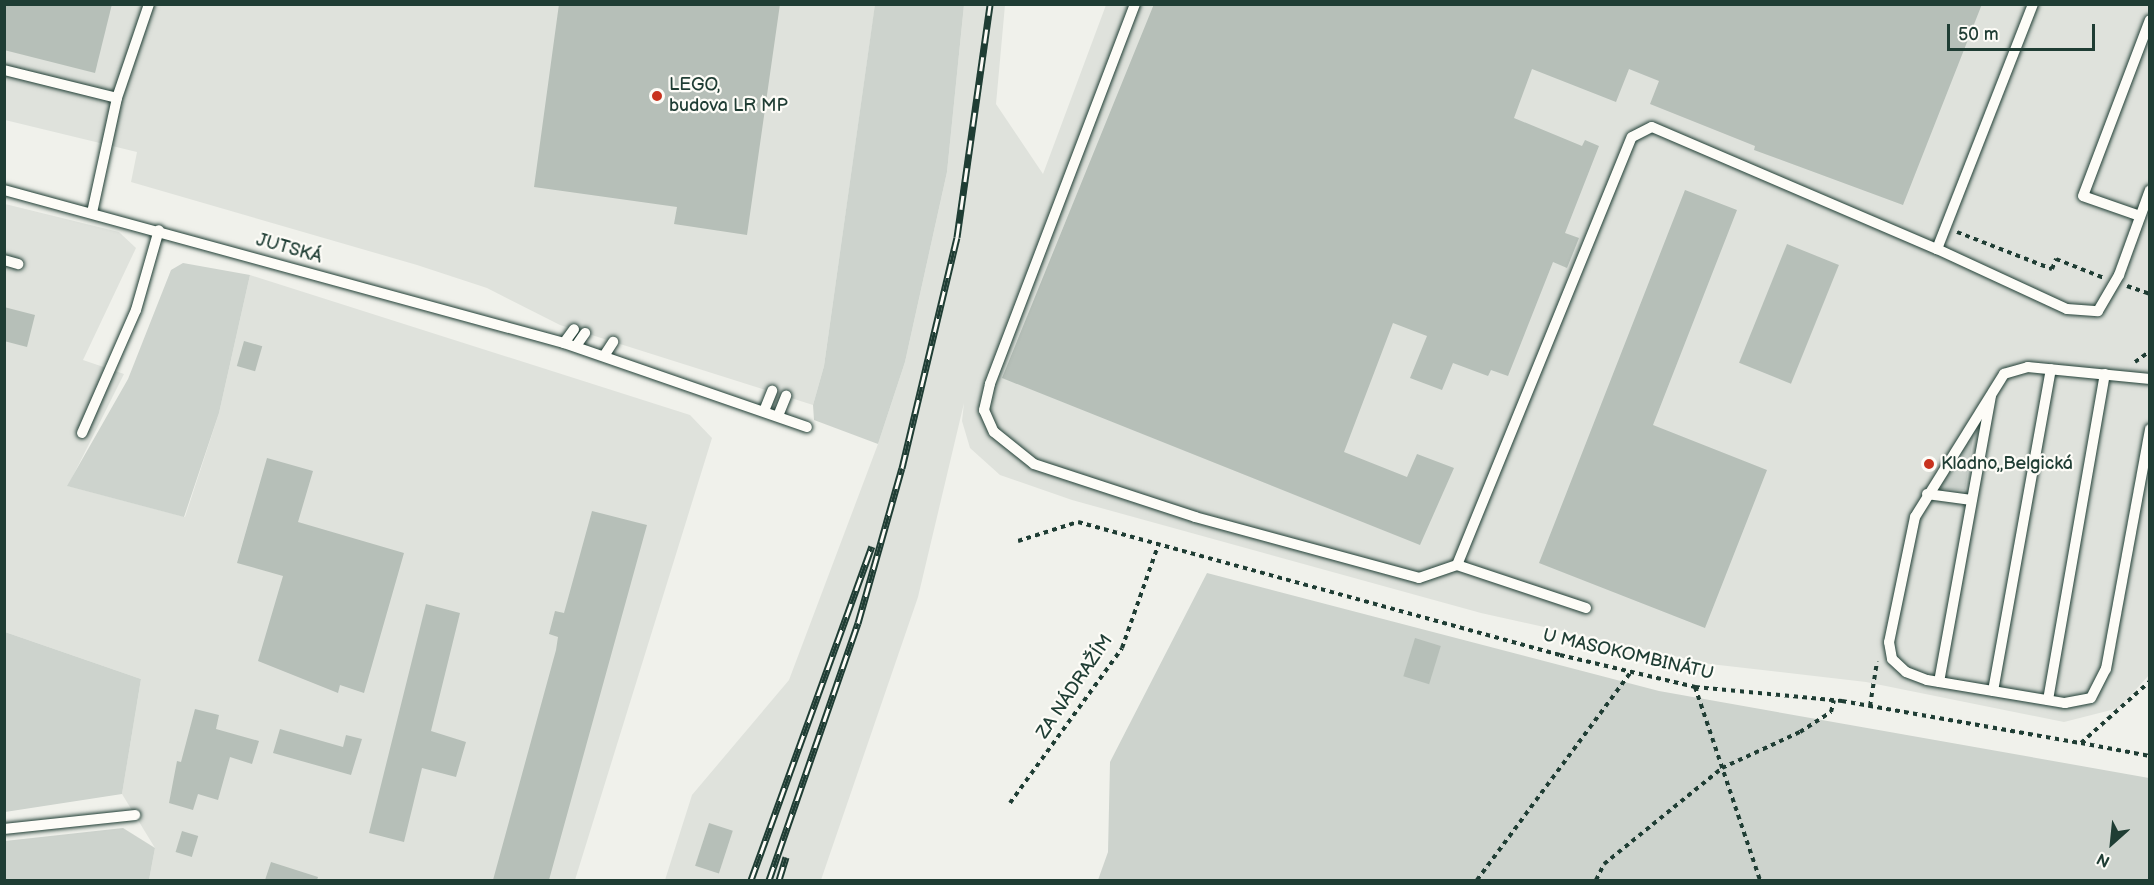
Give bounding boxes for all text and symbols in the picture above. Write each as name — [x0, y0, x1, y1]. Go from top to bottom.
scale bar — [1950, 12, 2098, 50]
text: 50 m — [1958, 24, 1999, 45]
place label: LEGO, budova LR MP — [669, 75, 788, 118]
marker: LEGO, budova LR MP — [650, 89, 664, 103]
street label: JUTSKÁ — [254, 229, 324, 269]
place label: Kladno,,Belgická — [1941, 453, 2073, 475]
marker: Kladno,,Belgická — [1922, 457, 1936, 471]
street label: U MASOKOMBINÁTU — [1541, 625, 1715, 685]
street label: ZA NÁDRAŽÍM — [1032, 631, 1118, 743]
north arrow — [2082, 813, 2142, 873]
text: N — [2094, 848, 2113, 871]

